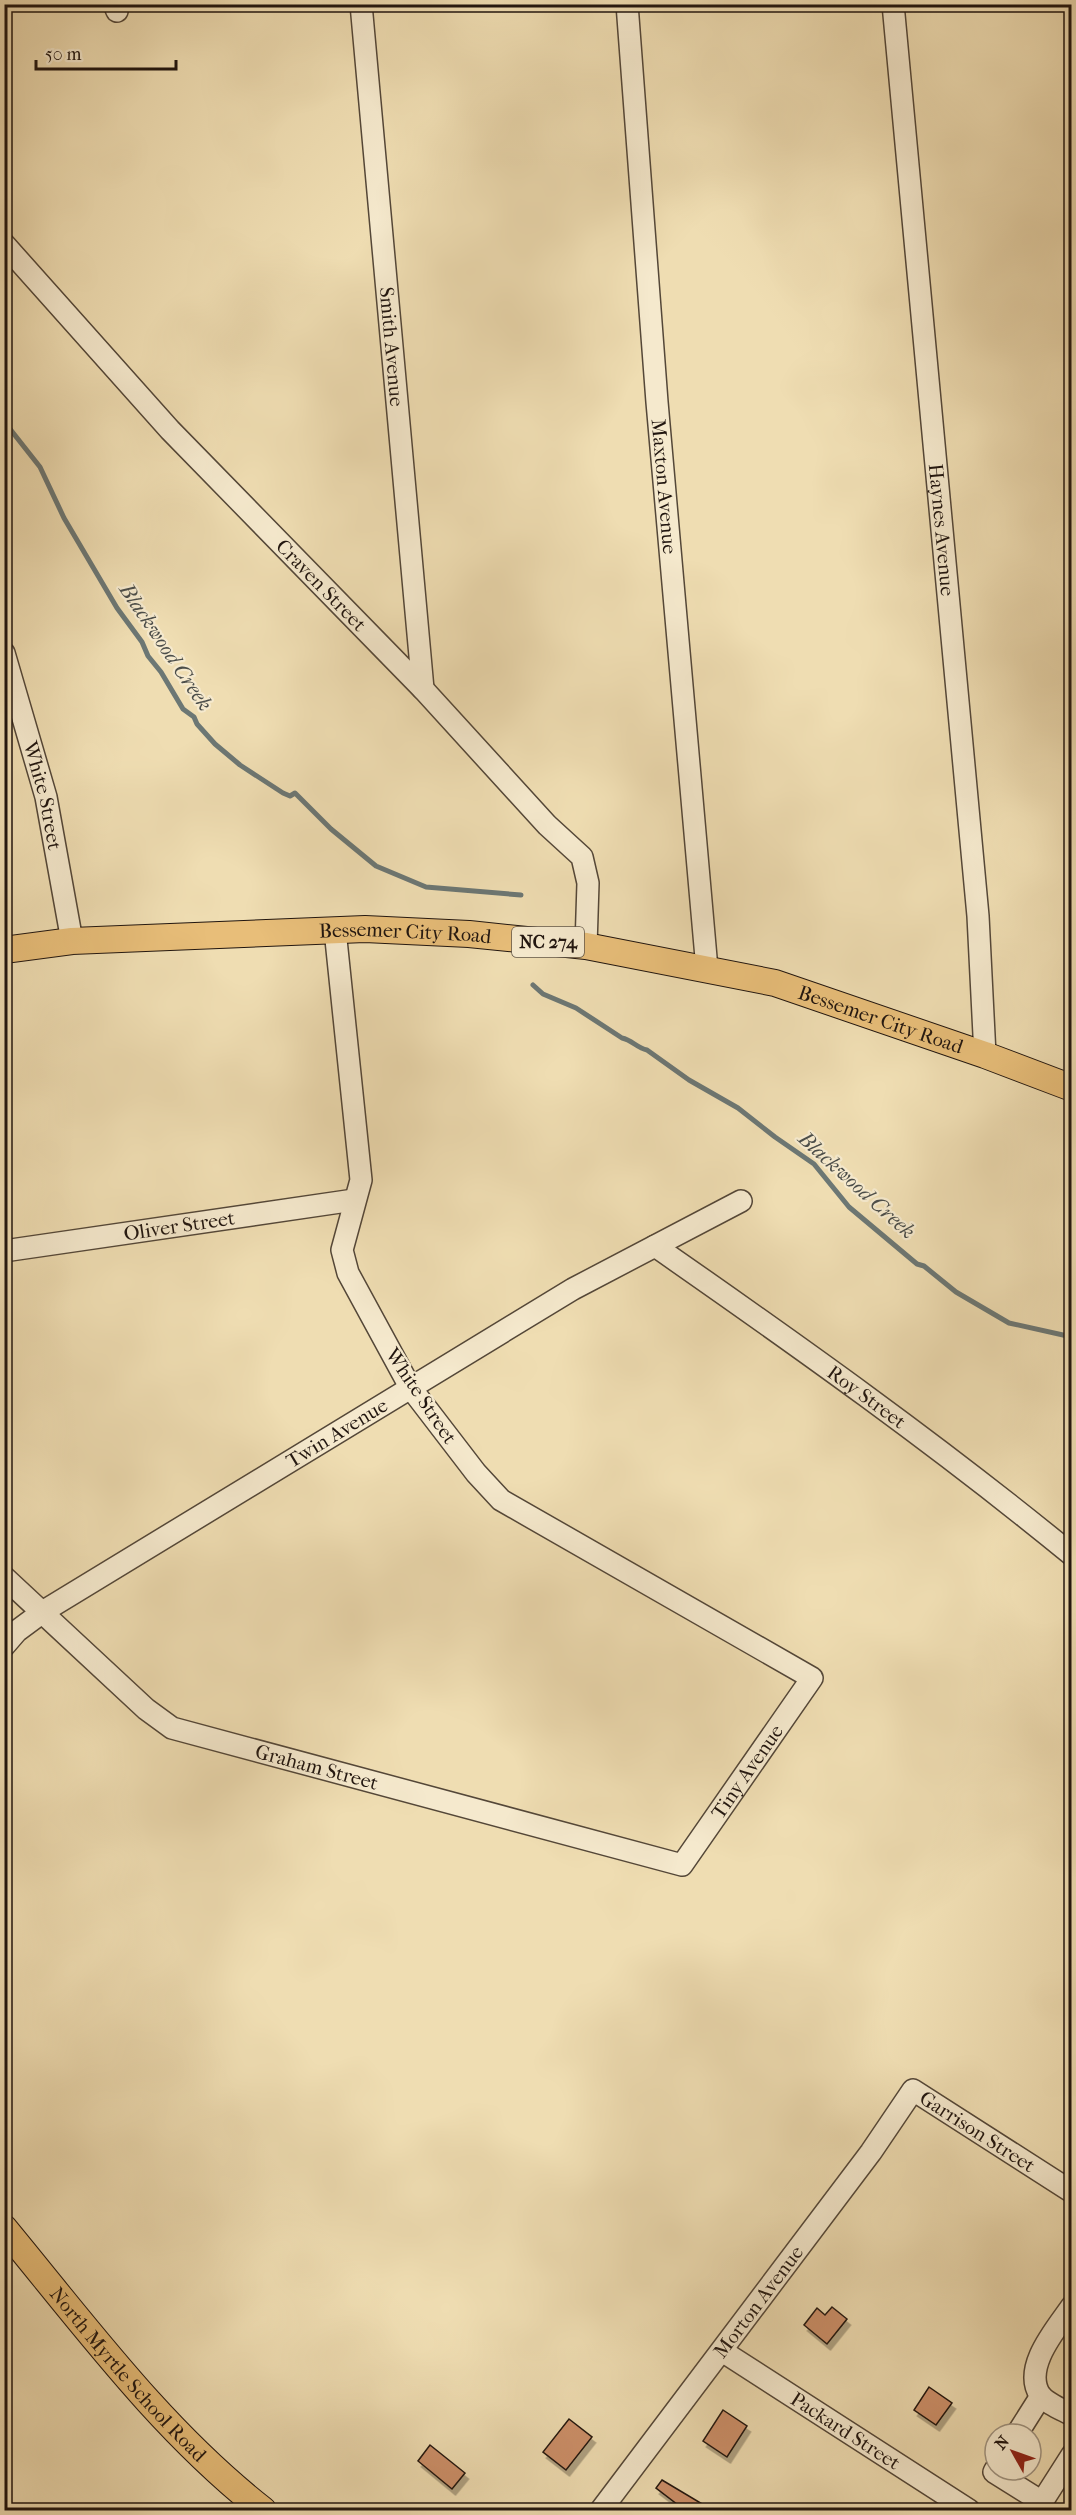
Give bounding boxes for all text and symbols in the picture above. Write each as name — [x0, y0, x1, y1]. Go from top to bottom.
scale bar — [36, 33, 176, 71]
text: 50 m — [45, 44, 82, 65]
street label: Smith Avenue — [375, 286, 409, 408]
street label: Maxton Avenue — [647, 418, 682, 555]
street label: Haynes Avenue — [924, 462, 960, 597]
street label: Craven Street — [272, 534, 371, 636]
water label: Blackwood Creek — [114, 578, 217, 715]
street label: White Street — [19, 738, 67, 852]
street label: Bessemer City Road — [318, 917, 494, 948]
road number: NC 274 — [512, 927, 584, 957]
street label: Bessemer City Road — [795, 980, 967, 1059]
water label: Blackwood Creek — [793, 1126, 920, 1244]
street label: Oliver Street — [122, 1206, 236, 1245]
street label: White Street — [380, 1343, 461, 1448]
street label: Roy Street — [823, 1360, 911, 1433]
street label: Twin Avenue — [282, 1393, 392, 1472]
street label: Tiny Avenue — [706, 1720, 788, 1823]
street label: Graham Street — [253, 1739, 381, 1794]
street label: Garrison Street — [916, 2086, 1040, 2177]
street label: Morton Avenue — [709, 2241, 808, 2362]
street label: North Myrtle School Road — [45, 2282, 212, 2467]
street label: Packard Street — [787, 2387, 905, 2474]
north arrow — [983, 2422, 1043, 2482]
text: N — [991, 2431, 1014, 2453]

